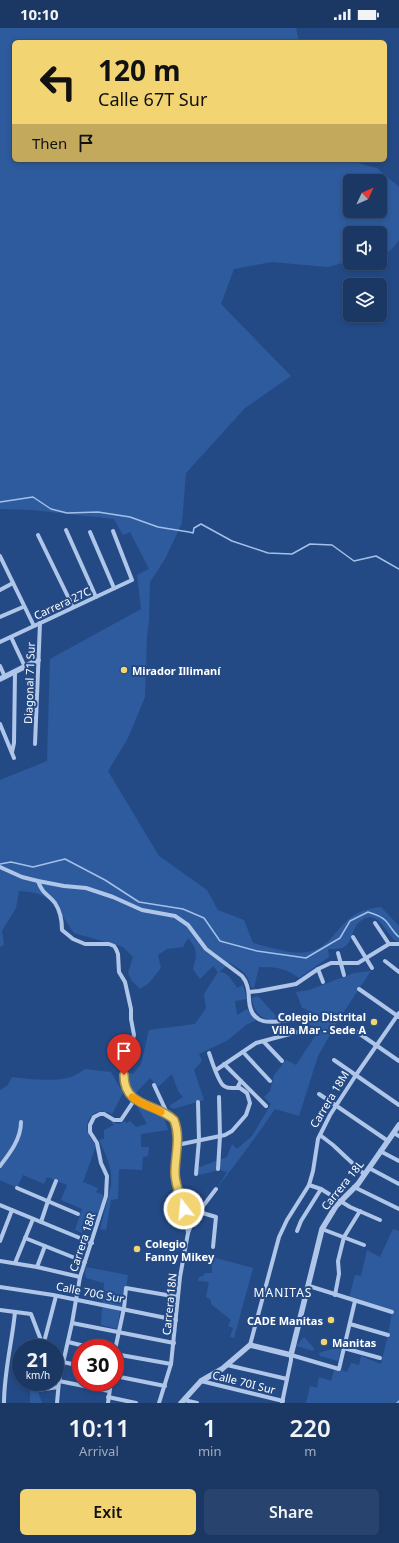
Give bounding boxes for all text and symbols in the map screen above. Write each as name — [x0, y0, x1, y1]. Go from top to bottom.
text: 10:10 — [20, 4, 59, 24]
text: 120 m — [98, 51, 181, 89]
icon: left — [32, 56, 84, 108]
text: Calle 67T Sur — [98, 87, 207, 111]
icon: arrive — [75, 132, 97, 154]
text: Then — [32, 133, 67, 153]
north arrow — [343, 174, 387, 218]
map controls — [343, 174, 387, 322]
button: sound — [343, 226, 387, 270]
button: layers — [343, 278, 387, 322]
street label: Carrera 27C — [31, 583, 93, 623]
street label: Diagonal 71 Sur — [20, 641, 38, 724]
place label: Mirador Illimaní — [132, 663, 221, 678]
marker: Mirador Illimaní — [119, 665, 129, 675]
place label: Colegio Distrital Villa Mar - Sede A — [272, 1009, 366, 1037]
marker: Colegio Distrital Villa Mar - Sede A — [369, 1017, 379, 1027]
pin — [107, 1034, 141, 1075]
icon: arrive — [113, 1040, 135, 1062]
street label: Carrera 18M — [306, 1068, 352, 1130]
street label: Carrera 18L — [317, 1157, 367, 1213]
position arrow — [163, 1188, 205, 1230]
street label: Carrera 18R — [65, 1211, 99, 1273]
place label: Colegio Fanny Mikey — [145, 1236, 215, 1264]
marker: Colegio Fanny Mikey — [132, 1244, 142, 1254]
street label: Carrera 18N — [158, 1272, 180, 1336]
street label: Calle 70G Sur — [55, 1278, 126, 1306]
district label: MANITAS — [254, 1284, 312, 1301]
place label: CADE Manitas — [247, 1313, 323, 1328]
marker: CADE Manitas — [326, 1315, 336, 1325]
place label: Manitas — [332, 1335, 377, 1350]
marker: Manitas — [319, 1337, 329, 1347]
speed limit sign: 30 — [72, 1339, 124, 1391]
text: 21 — [27, 1346, 49, 1373]
street label: Calle 70I Sur — [211, 1367, 278, 1397]
text: km/h — [26, 1368, 50, 1382]
text: 10:11 — [68, 1411, 130, 1444]
text: 1 — [203, 1411, 217, 1444]
text: 220 — [290, 1411, 331, 1444]
text: Arrival — [79, 1442, 119, 1460]
text: min — [198, 1442, 221, 1460]
text: m — [304, 1442, 316, 1460]
button: Exit — [20, 1489, 196, 1535]
button: Share — [204, 1489, 379, 1535]

